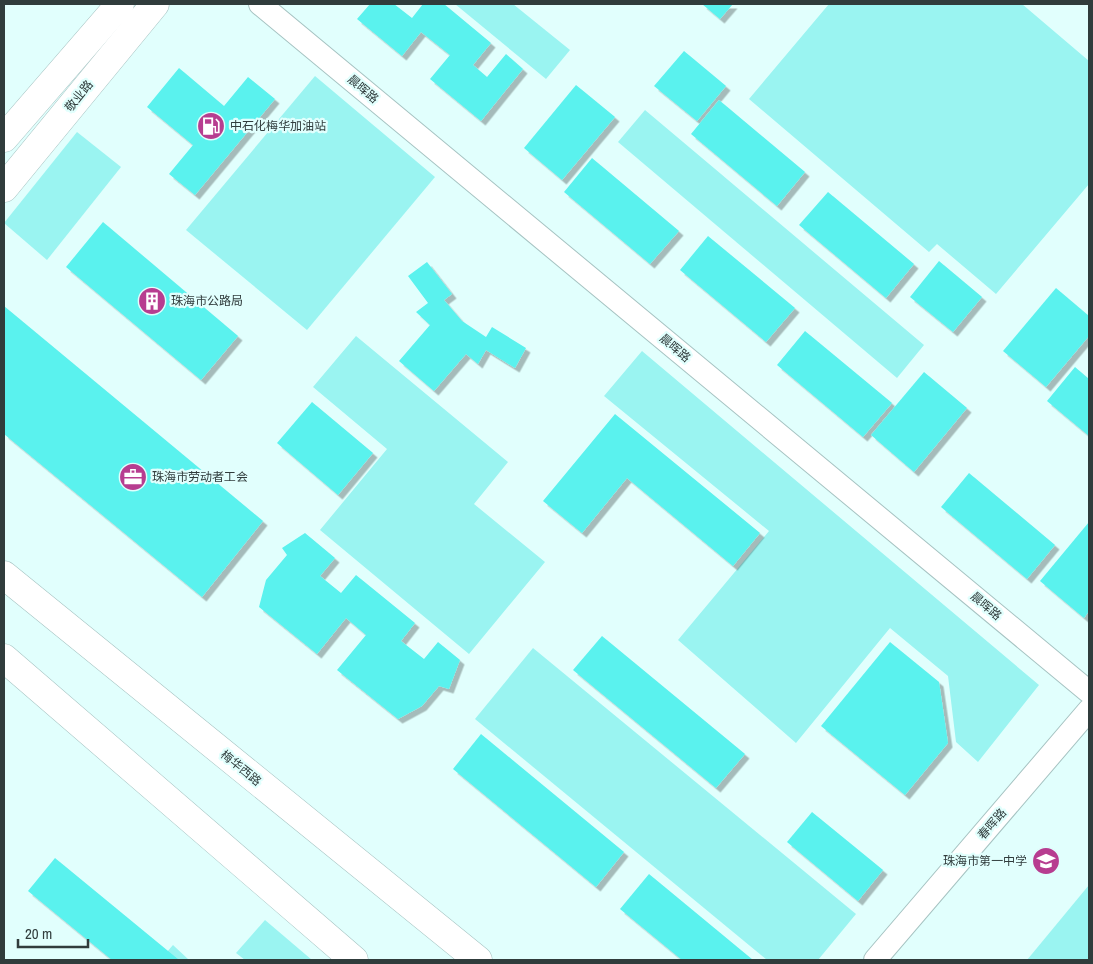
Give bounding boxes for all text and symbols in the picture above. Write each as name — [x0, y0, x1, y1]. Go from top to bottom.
street label: 晨晖路 — [344, 71, 382, 107]
street label: 敬业路 — [61, 77, 97, 115]
fuel station icon: 中石化梅华加油站 — [196, 111, 226, 141]
place label: 中石化梅华加油站 — [230, 118, 326, 134]
building icon: 珠海市公路局 — [137, 286, 167, 316]
place label: 珠海市公路局 — [171, 293, 243, 309]
street label: 晨晖路 — [656, 330, 694, 366]
office icon: 珠海市劳动者工会 — [118, 462, 148, 492]
place label: 珠海市劳动者工会 — [152, 469, 248, 485]
street label: 晨晖路 — [967, 588, 1005, 624]
street label: 梅华西路 — [217, 747, 265, 789]
street label: 春晖路 — [974, 805, 1010, 843]
school or university icon: 珠海市第一中学 — [1031, 846, 1061, 876]
place label: 珠海市第一中学 — [943, 853, 1027, 869]
scale bar — [18, 916, 88, 948]
text: 20 m — [25, 923, 52, 944]

